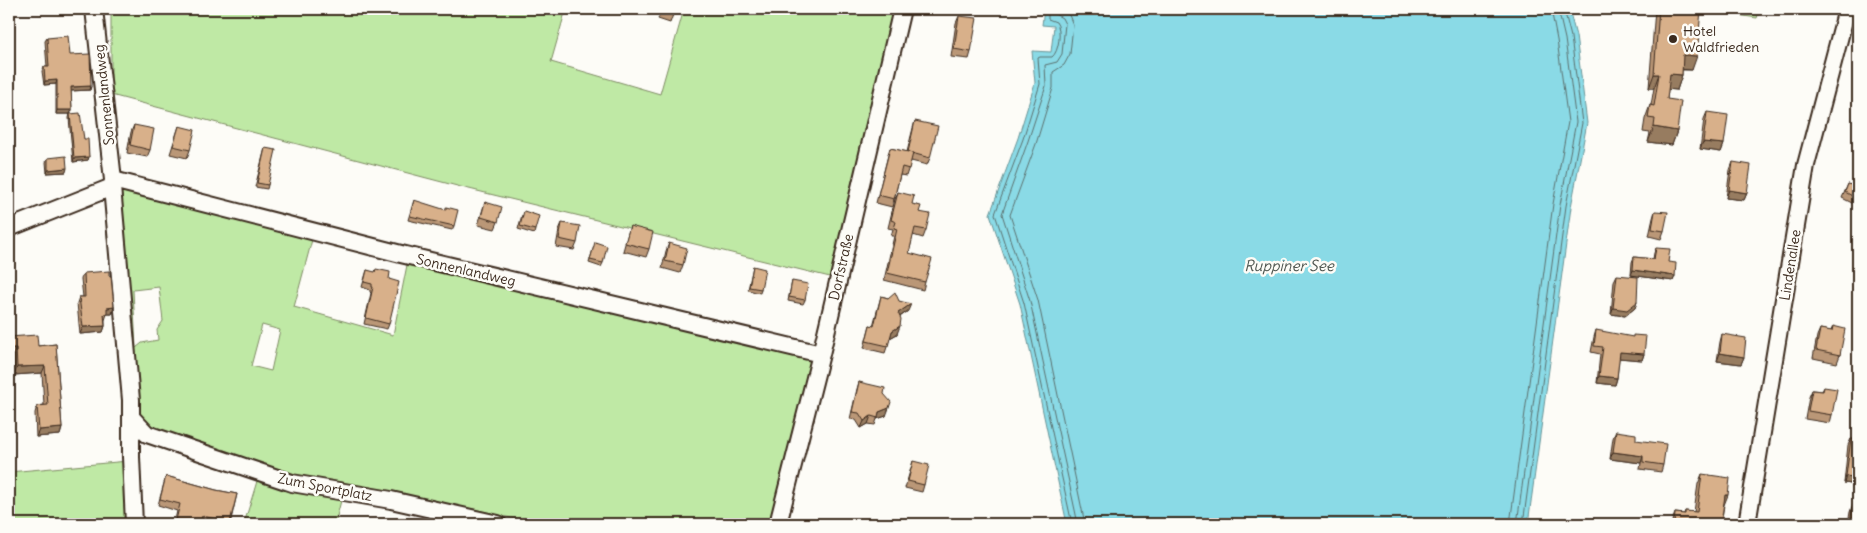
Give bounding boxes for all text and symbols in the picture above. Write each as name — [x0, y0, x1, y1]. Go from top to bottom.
place label: Hotel Waldfrieden — [1683, 22, 1759, 56]
marker: Hotel Waldfrieden — [1667, 33, 1679, 45]
street label: Sonnenlandweg — [90, 44, 118, 146]
street label: Lindenallee — [1775, 228, 1805, 302]
street label: Dorfstraße — [825, 232, 857, 302]
street label: Sonnenlandweg — [415, 250, 517, 290]
water label: Ruppiner See — [1244, 256, 1335, 275]
street label: Zum Sportplatz — [276, 469, 374, 505]

